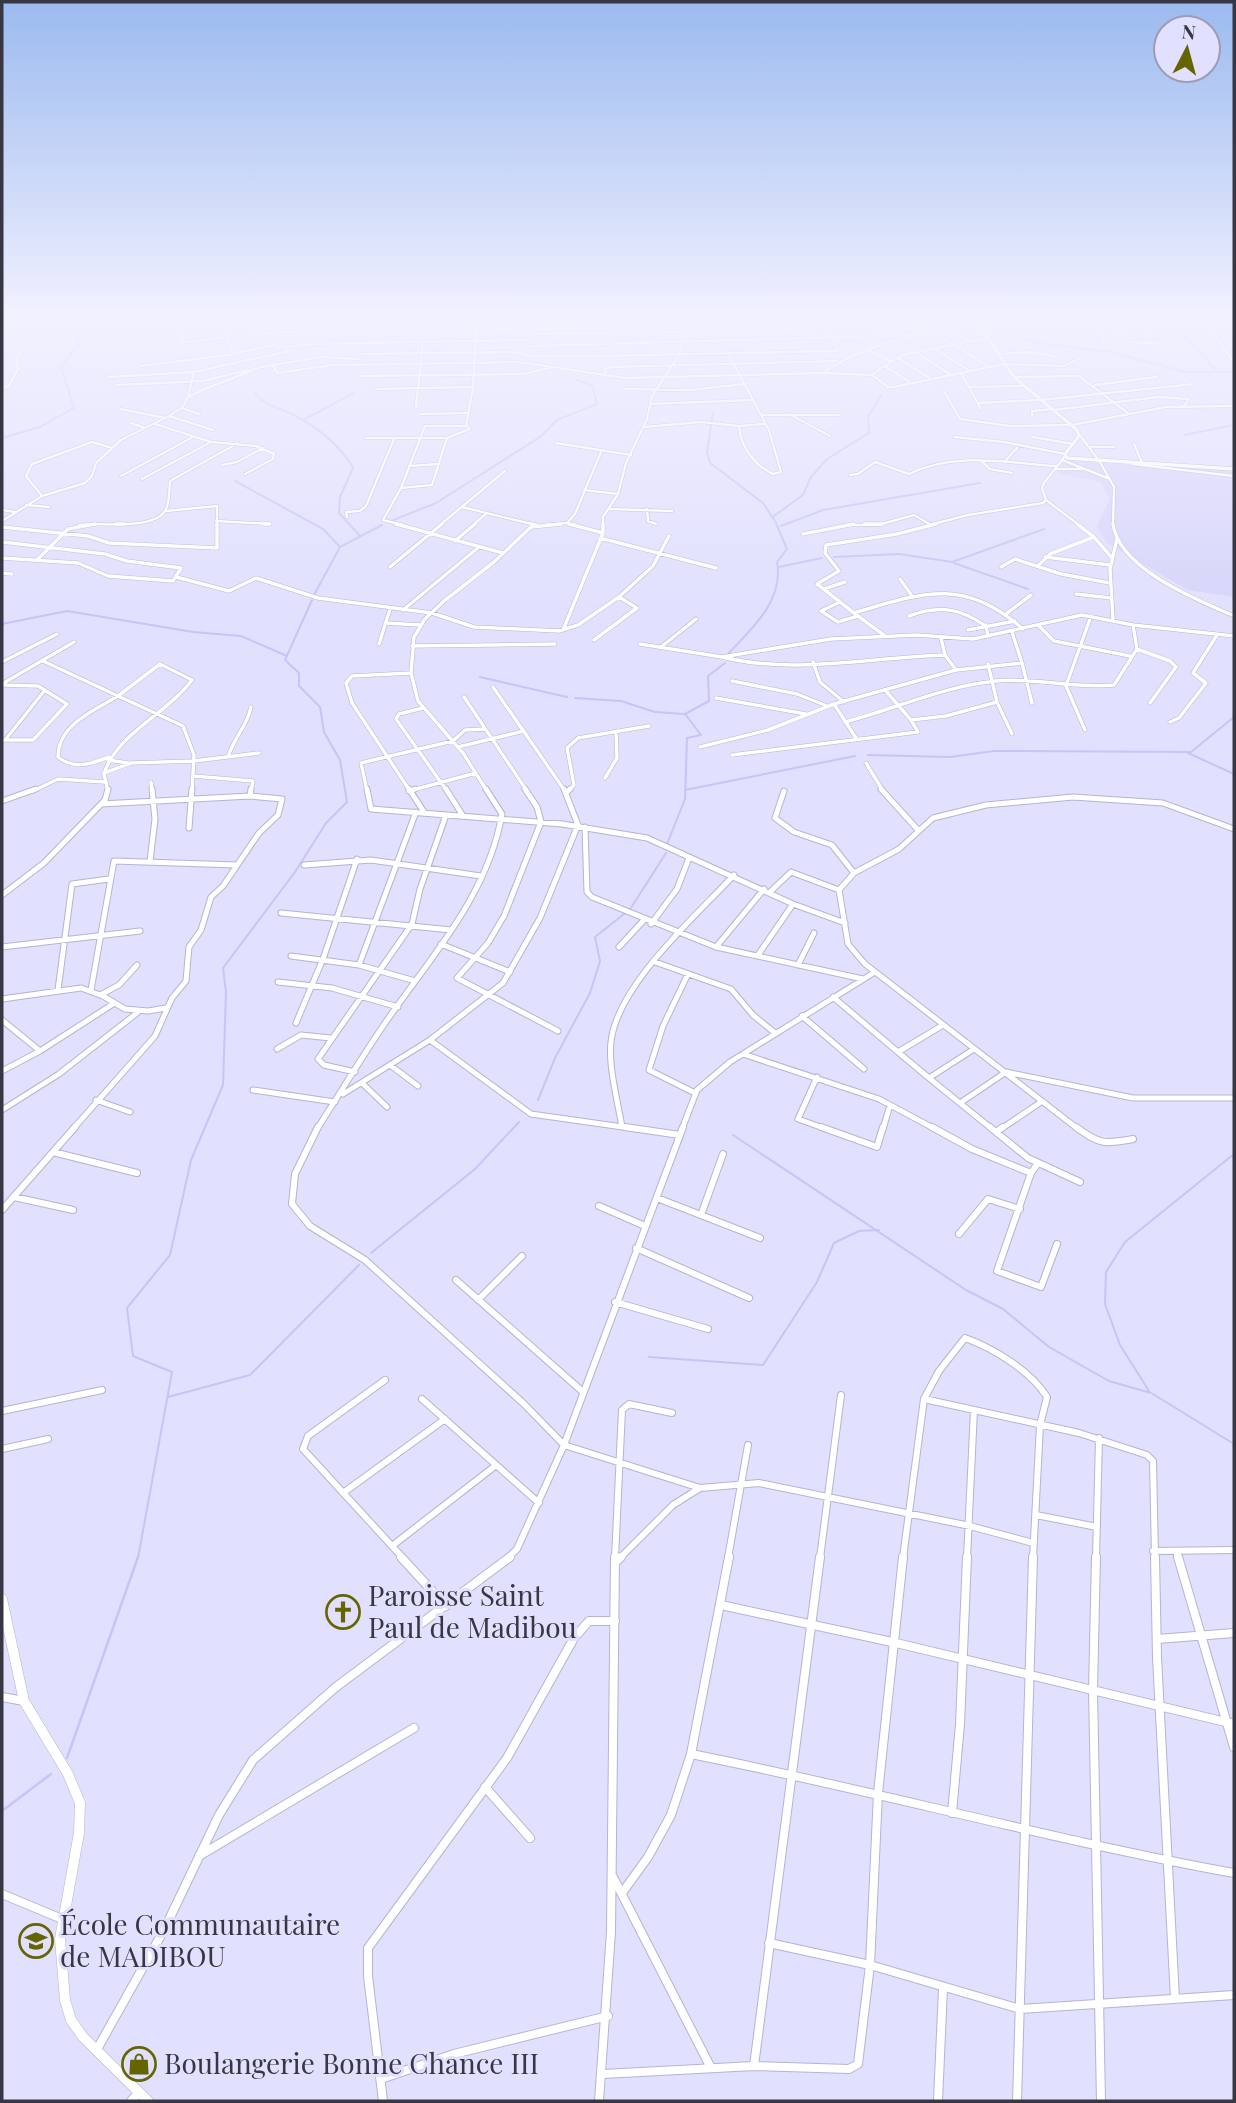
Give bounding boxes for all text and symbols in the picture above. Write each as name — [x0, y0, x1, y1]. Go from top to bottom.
north arrow — [1152, 14, 1222, 84]
text: N — [1181, 17, 1197, 45]
place label: Paroisse Saint Paul de Madibou — [368, 1576, 577, 1645]
church icon: Paroisse Saint Paul de Madibou — [324, 1593, 362, 1631]
place label: École Communautaire de MADIBOU — [60, 1905, 340, 1974]
school or university icon: École Communautaire de MADIBOU — [17, 1922, 55, 1960]
place label: Boulangerie Bonne Chance III — [164, 2044, 539, 2081]
shop icon: Boulangerie Bonne Chance III — [120, 2045, 158, 2083]

